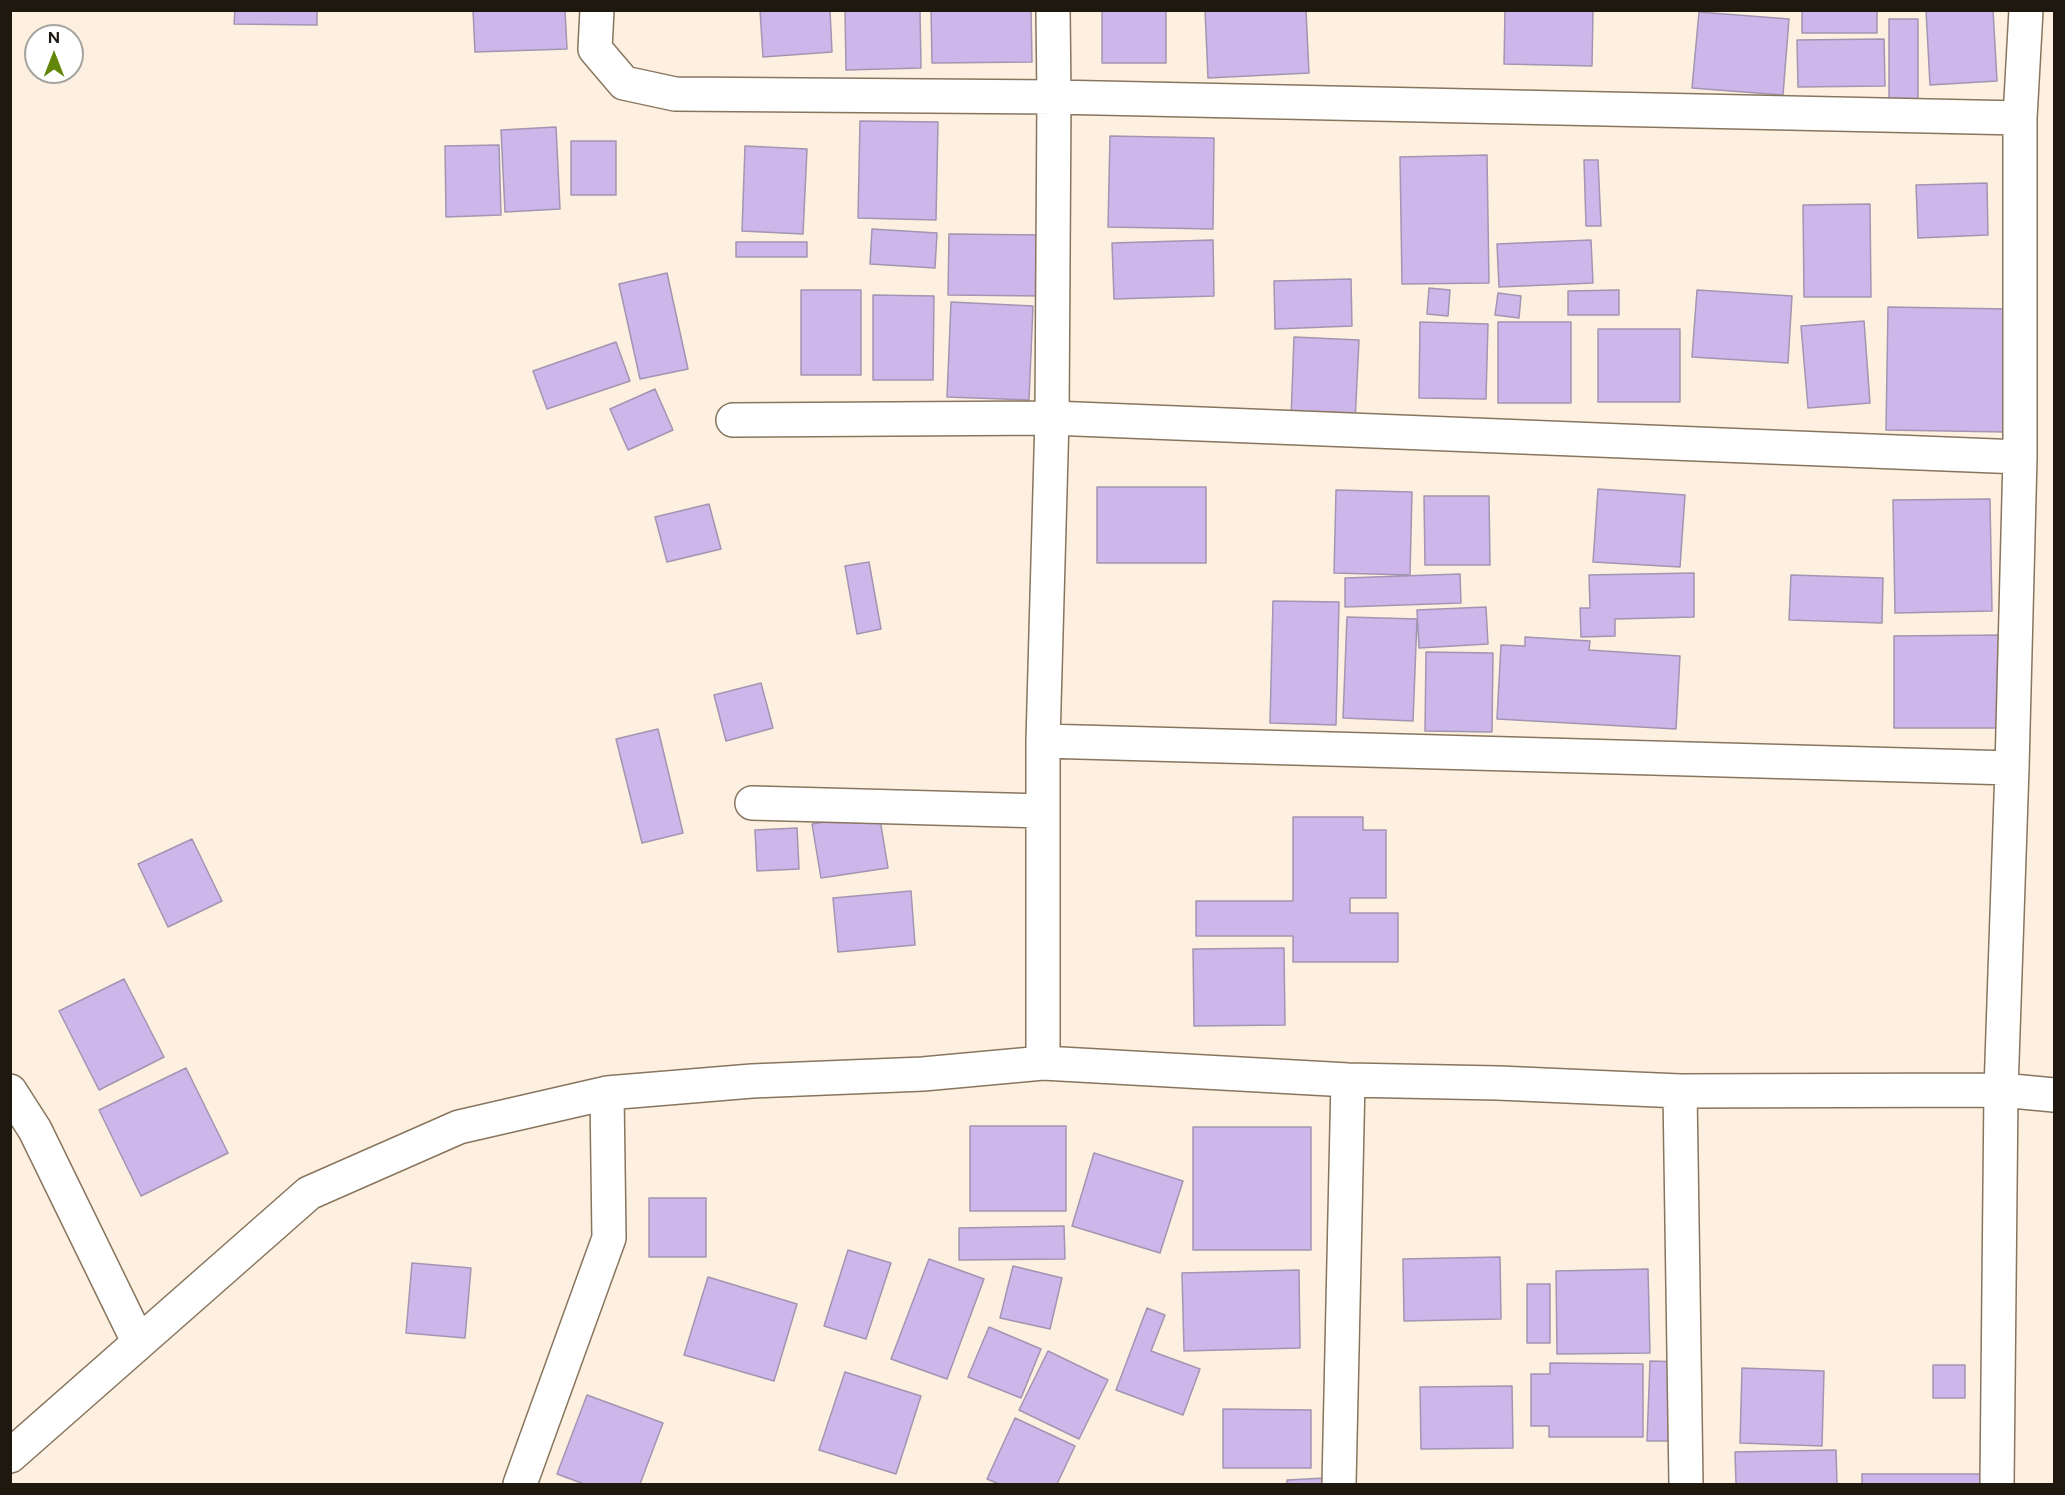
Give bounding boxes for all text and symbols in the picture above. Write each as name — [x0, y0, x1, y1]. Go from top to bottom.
north arrow — [24, 24, 84, 84]
text: N — [48, 28, 60, 47]

